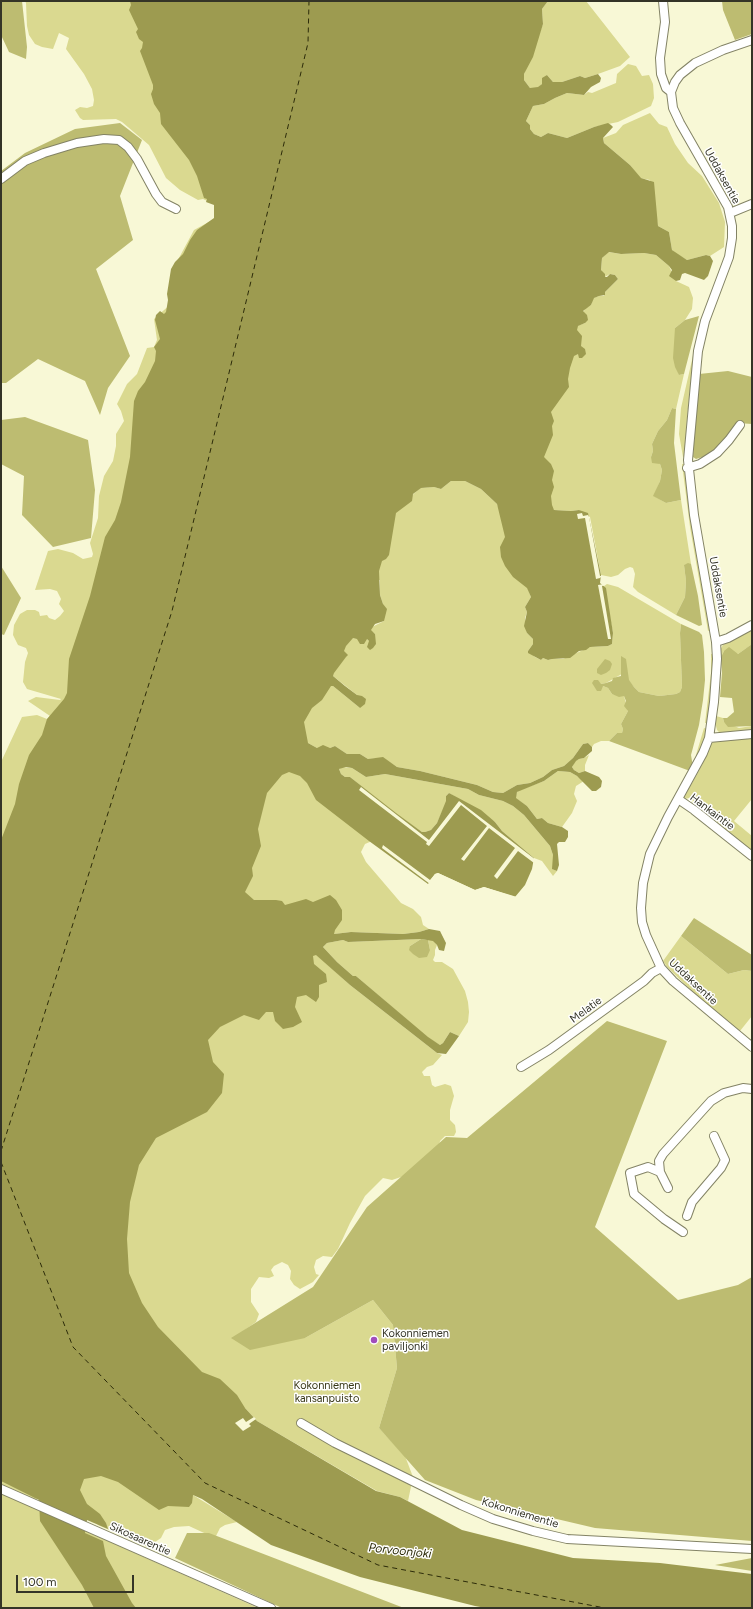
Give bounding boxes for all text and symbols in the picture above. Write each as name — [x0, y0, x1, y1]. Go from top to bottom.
street label: Uddaksentie — [701, 146, 743, 206]
street label: Uddaksentie — [706, 556, 730, 618]
street label: Hankaintie — [687, 791, 737, 833]
street label: Uddaksentie — [666, 956, 720, 1008]
street label: Melatie — [568, 994, 604, 1026]
place label: Kokonniemen paviljonki — [382, 1327, 449, 1353]
marker: Kokonniemen paviljonki — [369, 1335, 379, 1345]
park label: Kokonniemen kansanpuisto — [294, 1379, 360, 1405]
street label: Kokonniementie — [480, 1495, 560, 1531]
street label: Sikosaarentie — [107, 1520, 173, 1558]
water label: Porvoonjoki — [368, 1541, 432, 1561]
scale bar — [18, 1567, 136, 1593]
text: 100 m — [23, 1575, 57, 1589]

